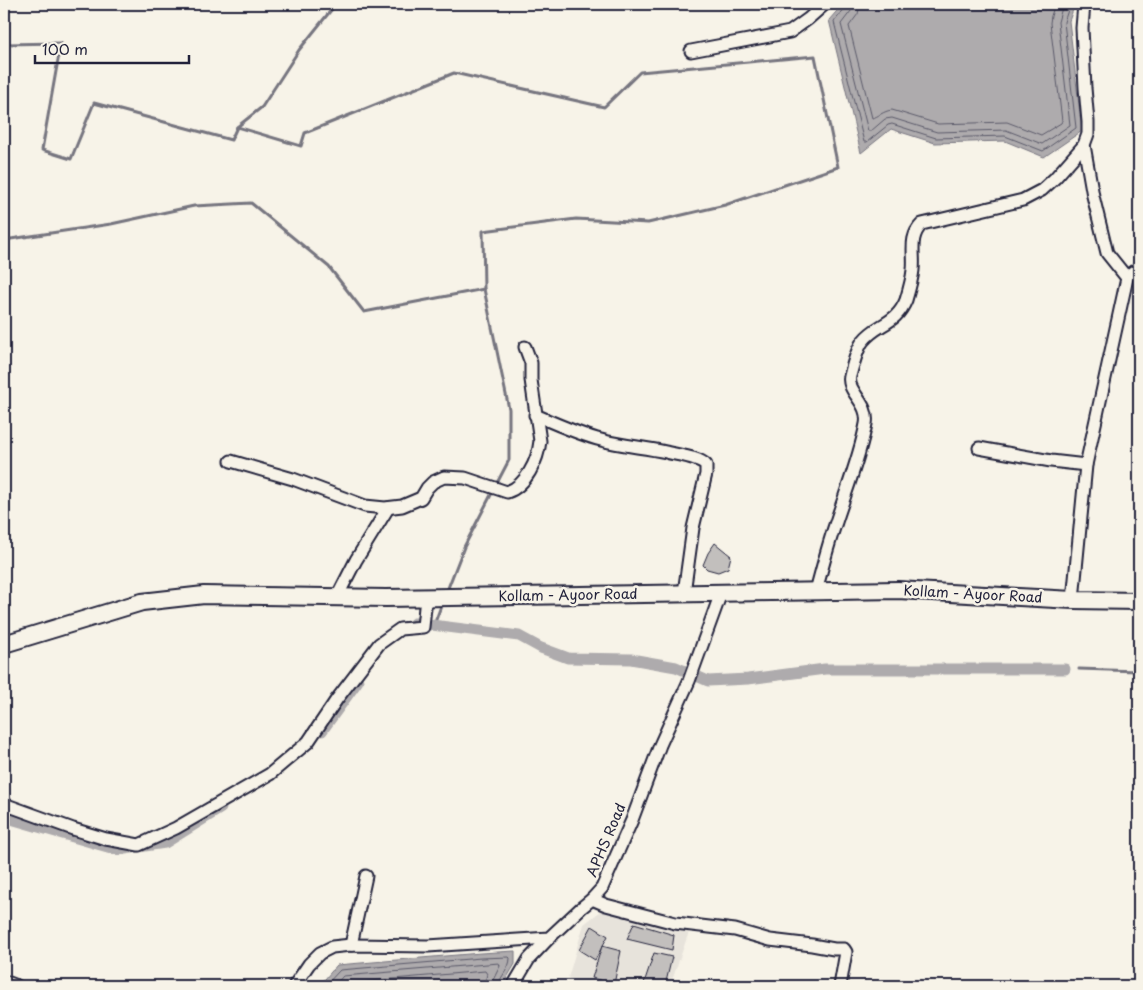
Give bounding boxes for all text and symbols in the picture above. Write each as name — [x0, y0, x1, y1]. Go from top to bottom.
scale bar — [35, 32, 189, 64]
text: 100 m — [42, 37, 88, 60]
street label: Kollam - Ayoor Road — [903, 579, 1043, 608]
street label: Kollam - Ayoor Road — [498, 583, 638, 606]
street label: APHS Road — [581, 800, 630, 880]

